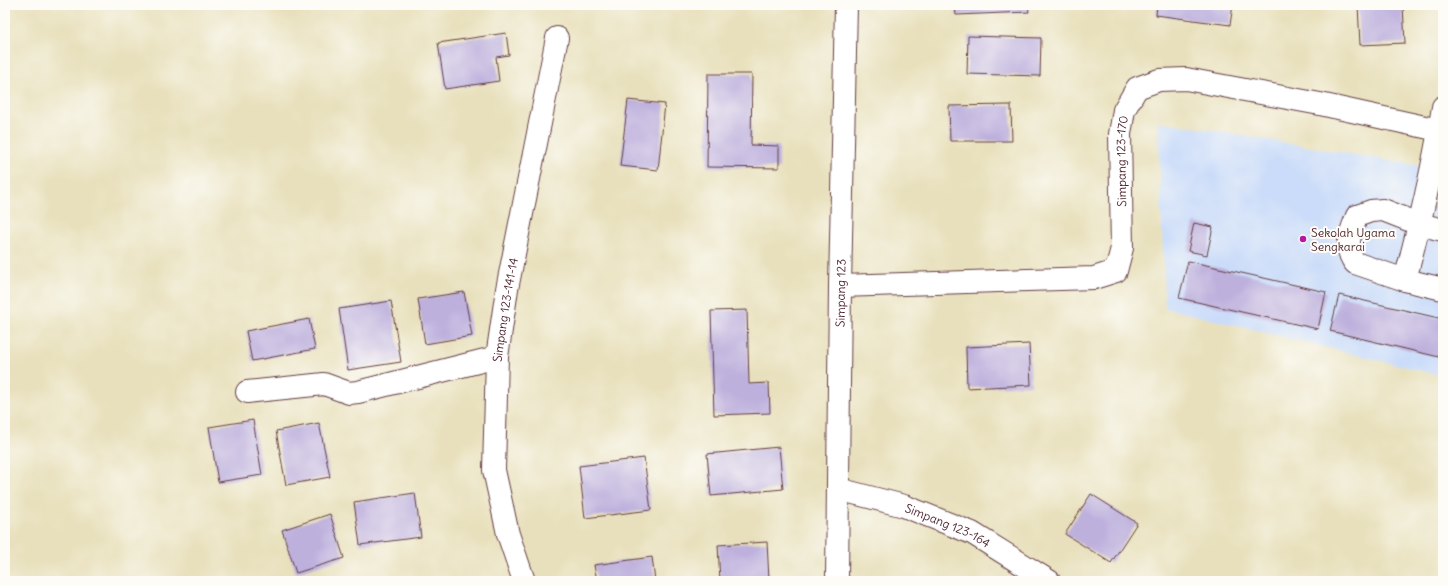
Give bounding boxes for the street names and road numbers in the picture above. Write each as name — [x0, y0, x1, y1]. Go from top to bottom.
street label: Simpang 123-170 — [1112, 114, 1130, 207]
street label: Simpang 123-141-14 — [489, 256, 521, 362]
street label: Simpang 123 — [832, 259, 848, 327]
street label: Simpang 123-164 — [903, 500, 993, 550]

